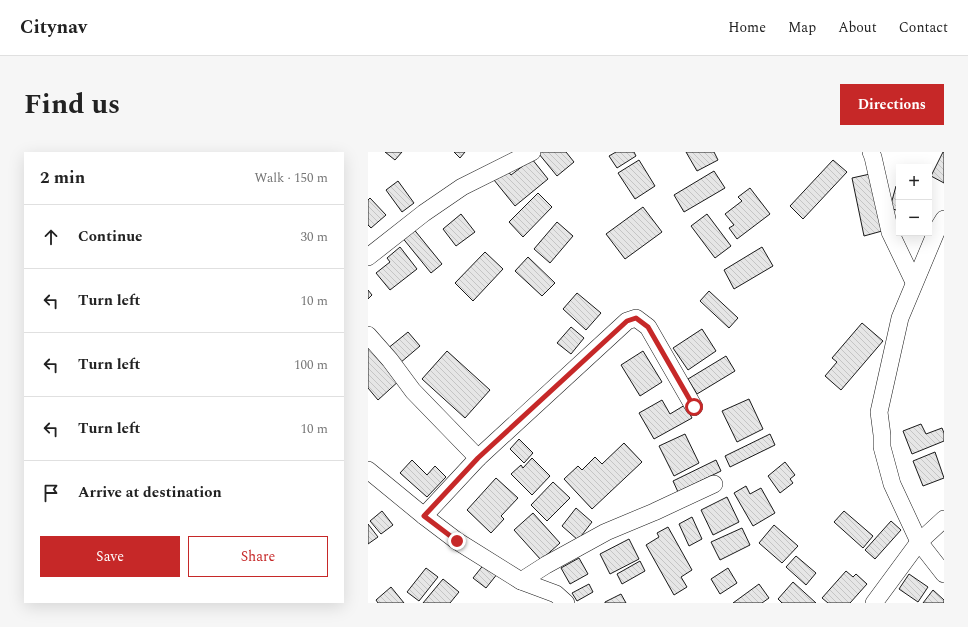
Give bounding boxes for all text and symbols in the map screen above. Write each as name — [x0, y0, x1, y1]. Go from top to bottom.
text: Citynav — [20, 13, 87, 42]
text: Home — [728, 17, 766, 38]
text: Map — [788, 17, 816, 38]
text: About — [838, 17, 877, 38]
text: Contact — [899, 17, 948, 38]
text: Find us — [24, 83, 120, 126]
button: Directions — [840, 84, 944, 125]
map controls — [896, 164, 932, 236]
button: + — [896, 164, 932, 200]
text: 2 min — [40, 165, 85, 191]
text: Walk · 150 m — [254, 168, 328, 188]
button: − — [896, 200, 932, 236]
text: Continue — [78, 225, 143, 248]
icon: ahead — [40, 226, 62, 248]
text: 30 m — [301, 227, 328, 247]
text: Turn left — [78, 289, 140, 312]
icon: left — [40, 290, 62, 312]
text: 10 m — [301, 291, 328, 311]
text: Turn left — [78, 353, 140, 376]
icon: left — [40, 354, 62, 376]
text: 100 m — [294, 355, 328, 375]
route start — [685, 398, 703, 416]
text: Turn left — [78, 417, 140, 440]
icon: left — [40, 418, 62, 440]
text: 10 m — [301, 419, 328, 439]
text: Arrive at destination — [78, 481, 222, 504]
icon: arrive — [40, 482, 62, 504]
route end — [448, 532, 466, 550]
button: Save — [40, 536, 180, 577]
button: Share — [188, 536, 328, 577]

